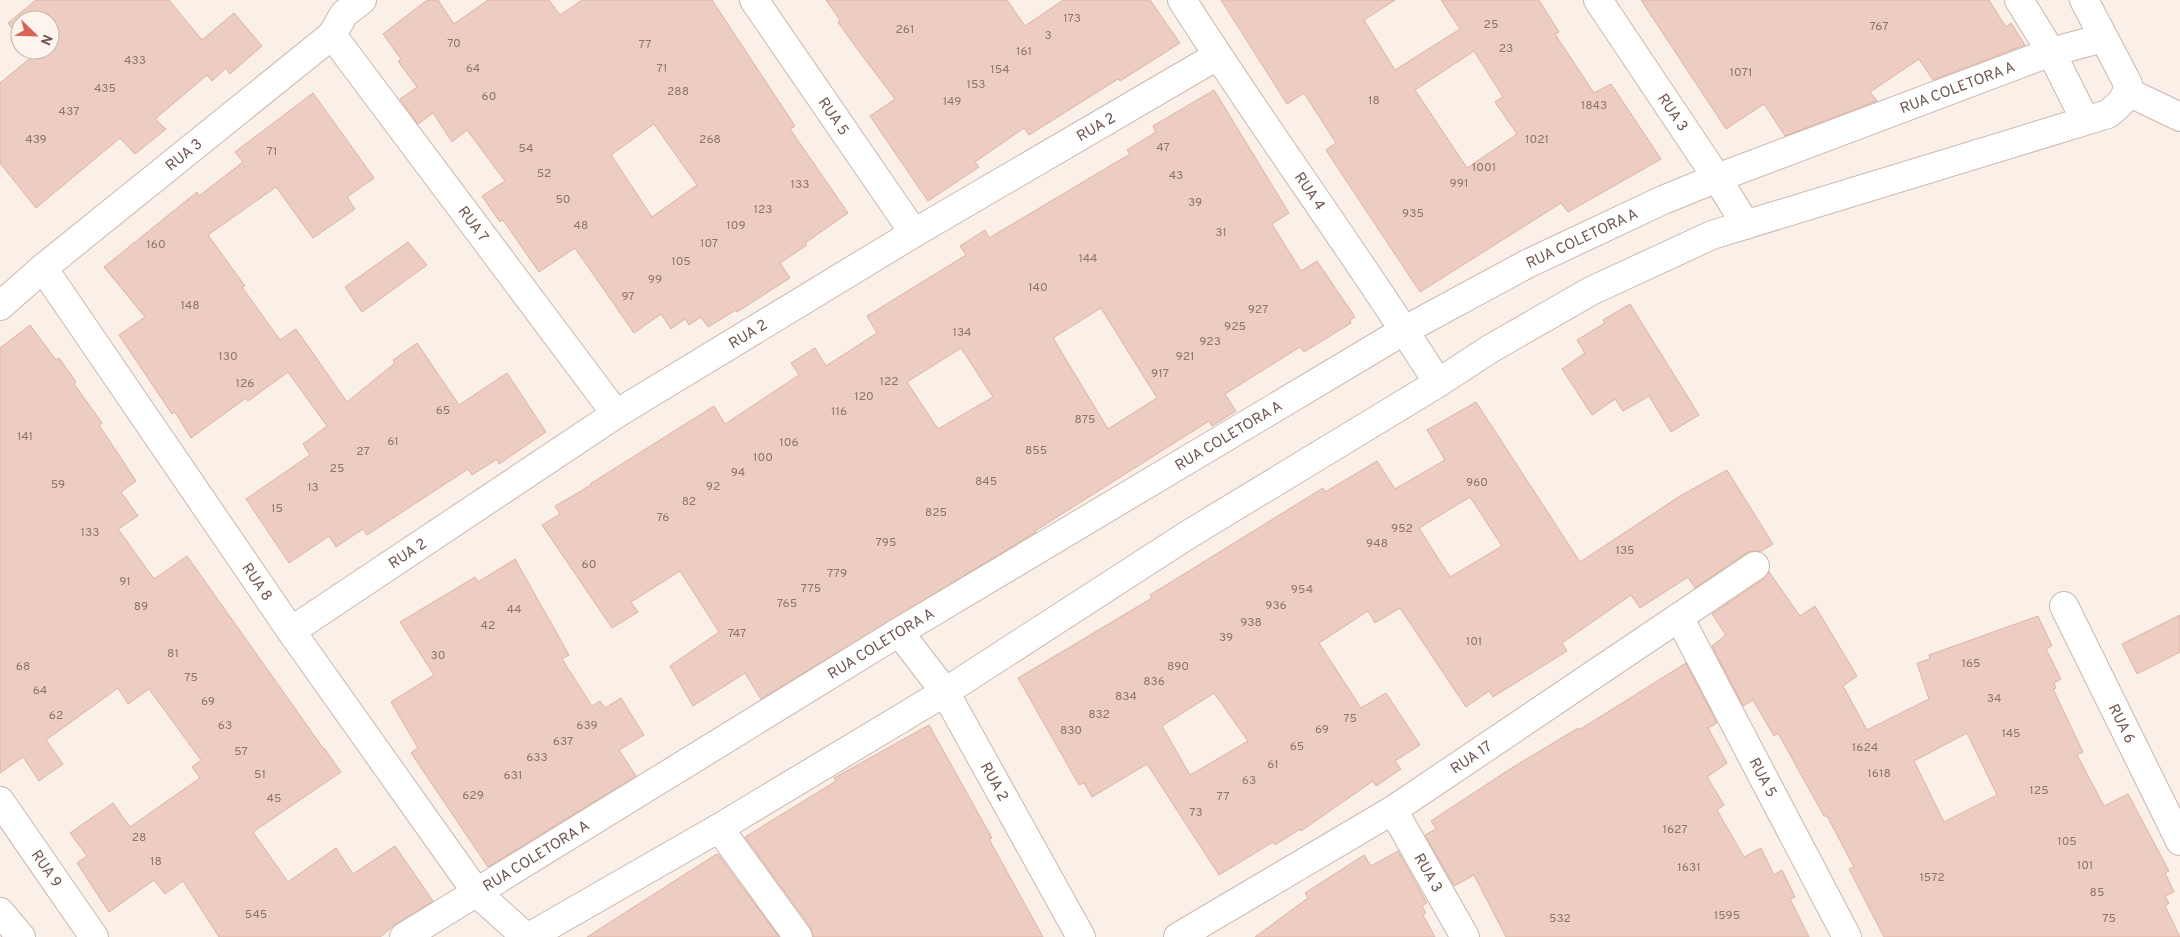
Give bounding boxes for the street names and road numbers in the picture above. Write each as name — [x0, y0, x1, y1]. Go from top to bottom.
street label: RUA COLETORA A — [1898, 58, 2018, 119]
street label: RUA 3 — [1652, 90, 1691, 136]
street label: RUA 5 — [813, 94, 852, 140]
street label: RUA 2 — [1074, 109, 1119, 147]
street label: RUA 3 — [162, 135, 207, 176]
street label: RUA 4 — [1289, 169, 1328, 215]
street label: RUA 7 — [453, 203, 492, 247]
street label: RUA COLETORA A — [1523, 205, 1642, 274]
street label: RUA 2 — [726, 316, 771, 354]
street label: RUA COLETORA A — [1172, 397, 1286, 476]
street label: RUA 2 — [386, 535, 431, 574]
street label: RUA 8 — [236, 560, 276, 605]
street label: RUA COLETORA A — [825, 605, 938, 685]
street label: RUA 6 — [2103, 701, 2138, 747]
street label: RUA 17 — [1448, 738, 1497, 779]
street label: RUA 5 — [1744, 755, 1780, 801]
street label: RUA 2 — [975, 759, 1012, 805]
street label: RUA COLETORA A — [480, 817, 594, 897]
street label: RUA 9 — [26, 847, 65, 892]
street label: RUA 3 — [1409, 851, 1446, 896]

